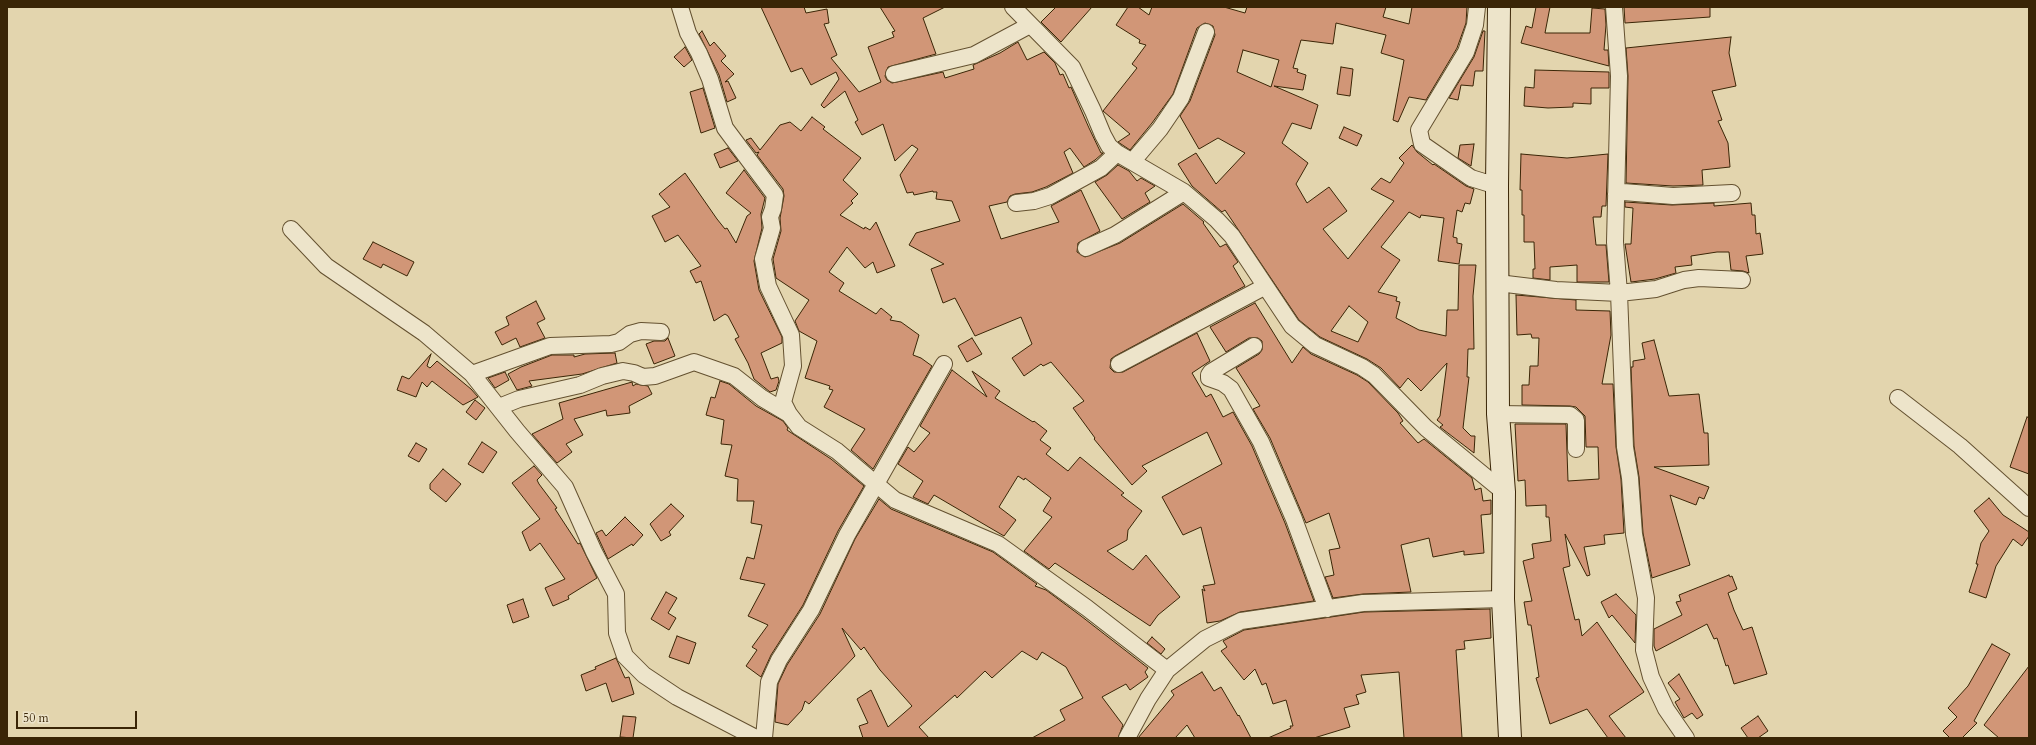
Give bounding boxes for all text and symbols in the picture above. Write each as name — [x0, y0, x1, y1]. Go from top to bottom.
scale bar — [18, 703, 139, 729]
text: 50 m — [23, 710, 49, 726]

